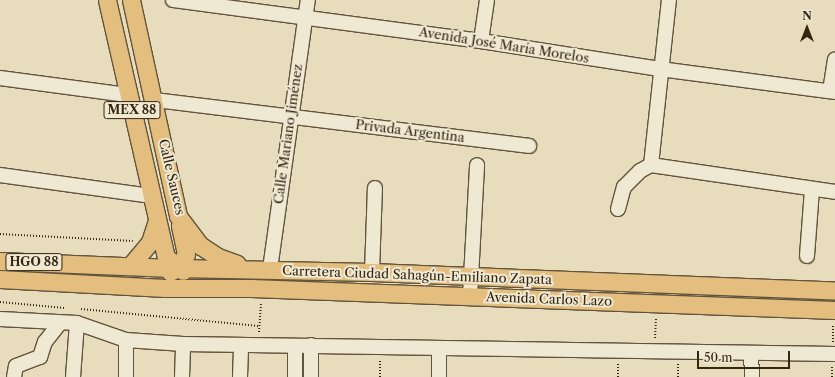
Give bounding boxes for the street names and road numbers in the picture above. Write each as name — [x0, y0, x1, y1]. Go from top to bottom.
street label: Avenida José María Morelos — [418, 24, 590, 66]
street label: Calle Mariano Jiménez — [270, 63, 306, 205]
road number: MEX 88 — [103, 100, 161, 120]
street label: Privada Argentina — [354, 117, 466, 145]
street label: Calle Sauces — [156, 137, 188, 217]
road number: HGO 88 — [5, 252, 63, 272]
street label: Carretera Ciudad Sahagún-Emiliano Zapata — [282, 262, 552, 288]
street label: Avenida Carlos Lazo — [486, 289, 612, 309]

